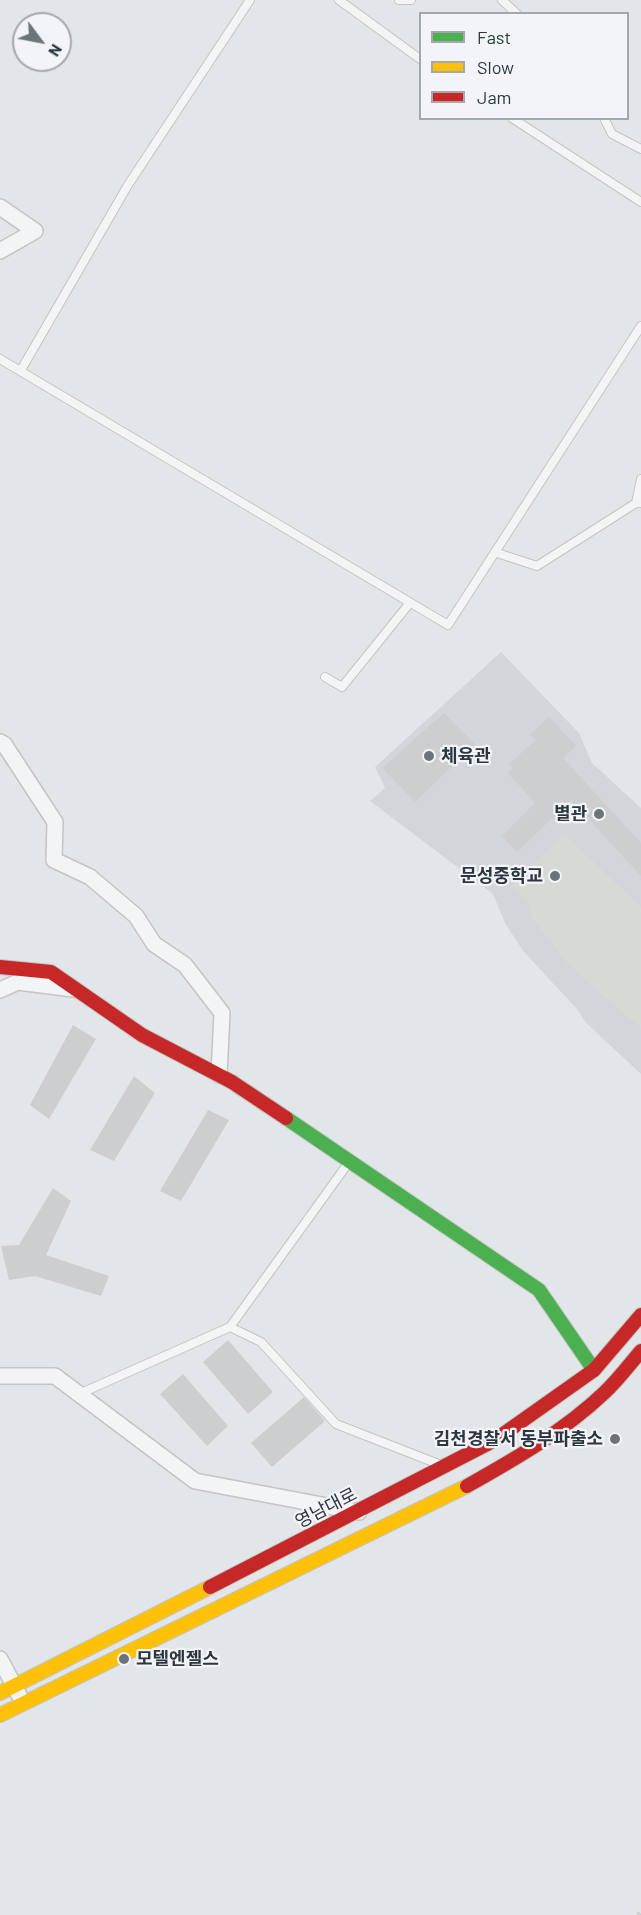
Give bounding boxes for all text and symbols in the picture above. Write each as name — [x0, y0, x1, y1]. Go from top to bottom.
north arrow — [12, 12, 72, 72]
legend — [419, 12, 629, 120]
text: Fast — [477, 26, 511, 48]
text: N — [45, 41, 67, 60]
text: Slow — [477, 56, 514, 78]
text: Jam — [477, 86, 511, 108]
place label: 체육관 — [441, 745, 491, 767]
marker: 체육관 — [422, 749, 436, 763]
place label: 별관 — [554, 803, 587, 825]
marker: 별관 — [592, 807, 606, 821]
place label: 문성중학교 — [460, 865, 543, 887]
marker: 문성중학교 — [548, 869, 562, 883]
place label: 김천경찰서 동부파출소 — [434, 1428, 603, 1450]
marker: 김천경찰서 동부파출소 — [608, 1432, 622, 1446]
street label: 영남대로 — [292, 1483, 360, 1533]
place label: 모텔엔젤스 — [136, 1648, 219, 1670]
marker: 모텔엔젤스 — [117, 1652, 131, 1666]

